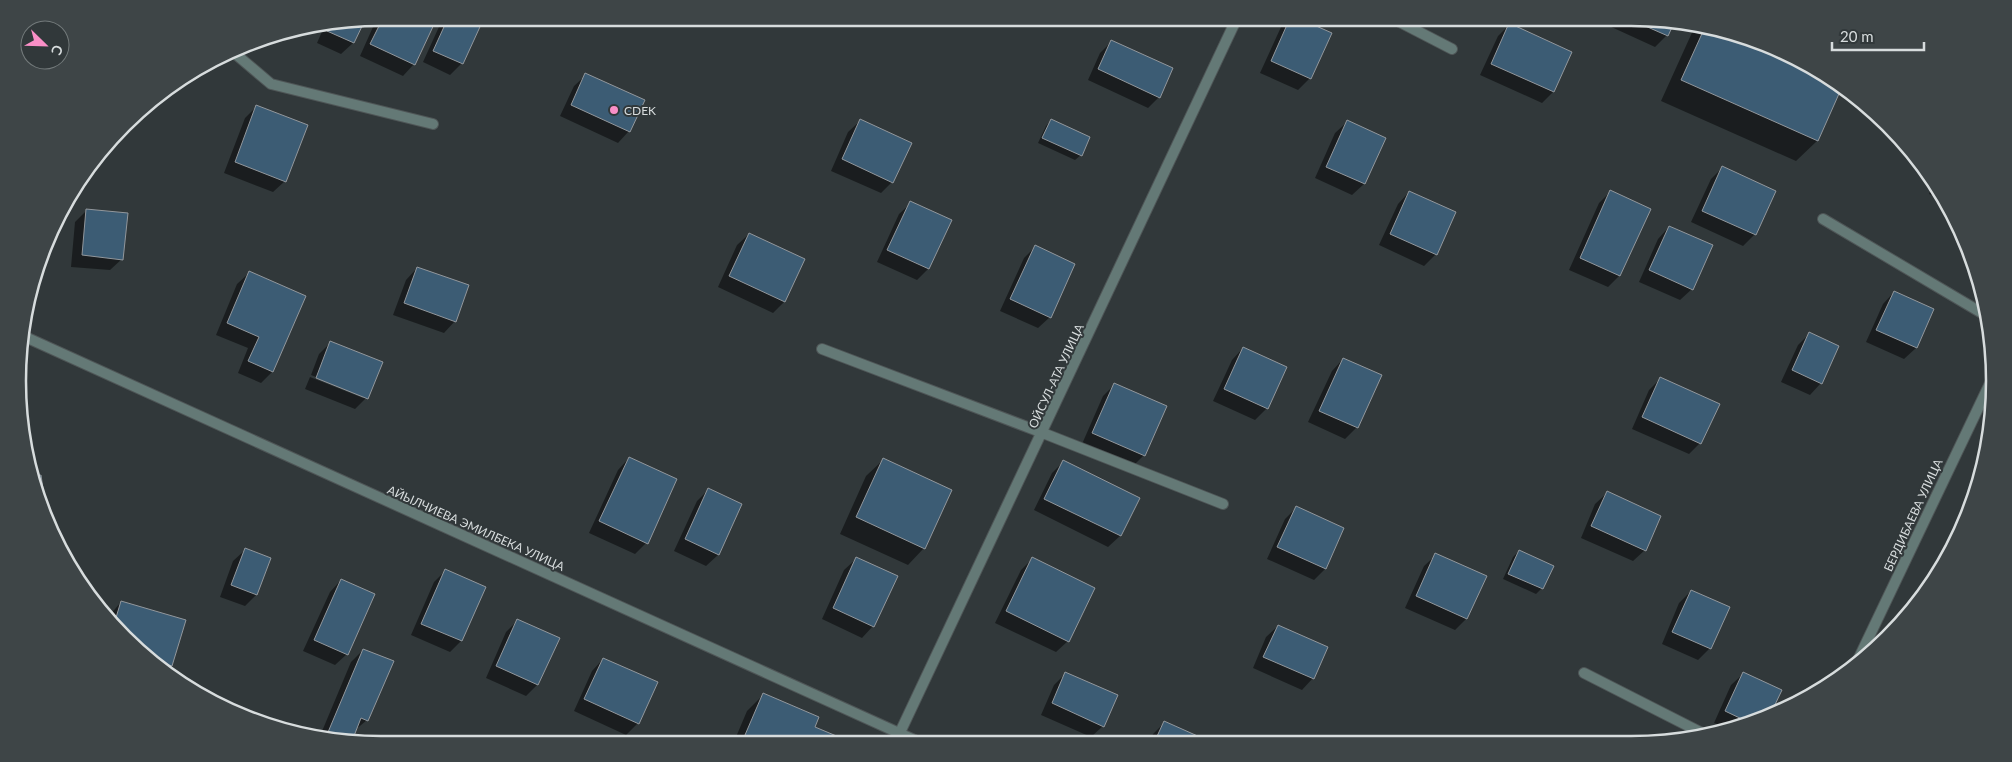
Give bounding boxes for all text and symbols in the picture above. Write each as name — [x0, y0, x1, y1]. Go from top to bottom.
north arrow — [20, 20, 70, 70]
scale bar — [1832, 20, 1924, 52]
text: 20 m — [1840, 27, 1874, 45]
text: С — [48, 43, 67, 59]
place label: CDEK — [624, 103, 656, 118]
marker: CDEK — [608, 104, 620, 116]
street label: ОЙСУЛ-АТА УЛИЦА — [1025, 321, 1087, 431]
street label: БЕРДИБАЕВА УЛИЦА — [1880, 455, 1946, 574]
street label: АЙЫЛЧИЕВА ЭМИЛБЕКА УЛИЦА — [385, 482, 568, 574]

